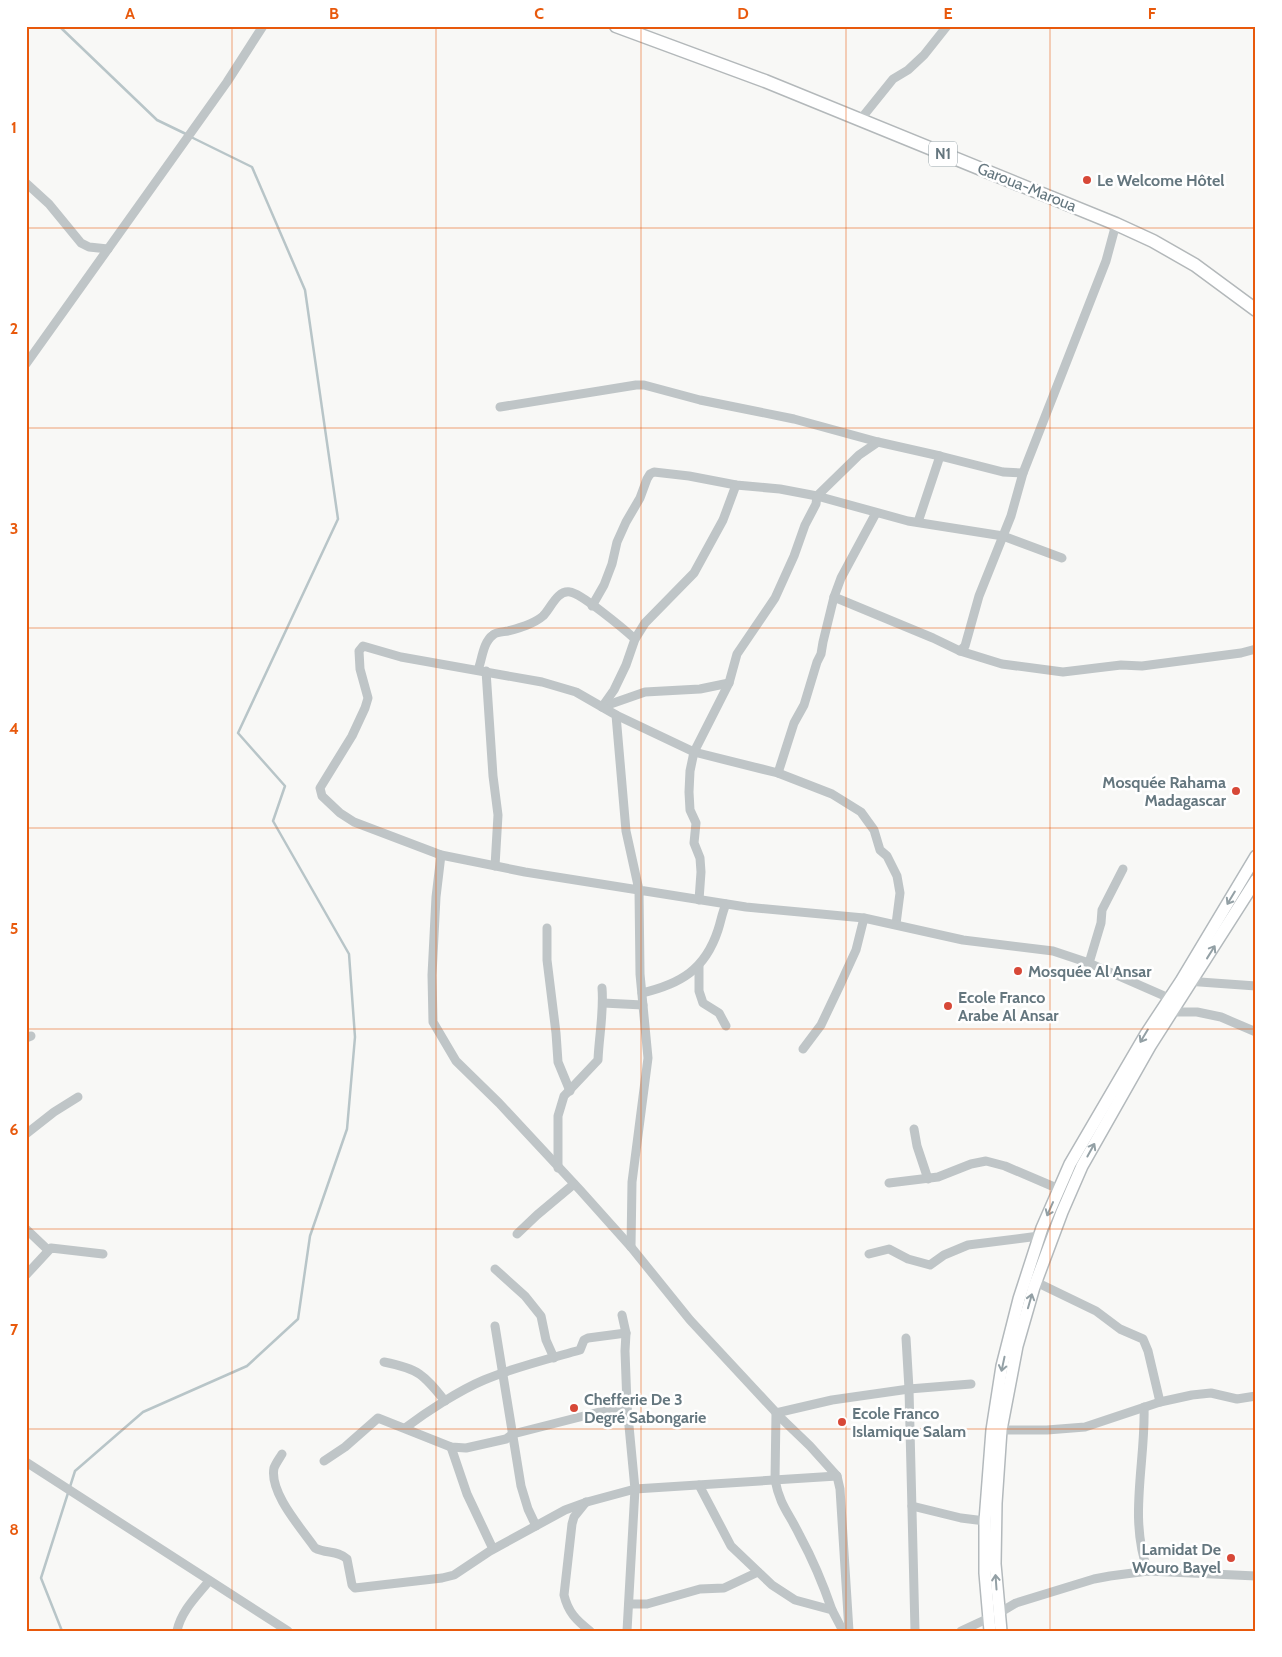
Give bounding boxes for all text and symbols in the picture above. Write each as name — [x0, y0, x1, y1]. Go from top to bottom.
text: A — [125, 4, 135, 23]
text: B — [329, 4, 339, 23]
text: C — [534, 4, 544, 23]
text: D — [737, 4, 749, 23]
text: E — [943, 4, 953, 23]
text: F — [1148, 4, 1157, 23]
text: 1 — [11, 118, 17, 137]
road number: N1 — [929, 142, 957, 166]
street label: Garoua-Maroua — [975, 158, 1080, 216]
place label: Le Welcome Hôtel — [1097, 171, 1224, 190]
marker: Le Welcome Hôtel — [1081, 174, 1093, 186]
text: 2 — [10, 319, 18, 338]
text: 3 — [10, 519, 18, 538]
text: 4 — [9, 719, 19, 738]
place label: Mosquée Rahama Madagascar — [1102, 773, 1227, 810]
marker: Mosquée Rahama Madagascar — [1230, 785, 1242, 797]
one-way arrow — [1225, 890, 1235, 904]
text: 5 — [10, 919, 18, 938]
one-way arrow — [1206, 945, 1216, 959]
place label: Mosquée Al Ansar — [1028, 962, 1152, 981]
marker: Mosquée Al Ansar — [1012, 965, 1024, 977]
place label: Ecole Franco Arabe Al Ansar — [958, 988, 1059, 1025]
marker: Ecole Franco Arabe Al Ansar — [942, 1000, 954, 1012]
one-way arrow — [1139, 1028, 1149, 1042]
text: 6 — [10, 1120, 19, 1139]
one-way arrow — [1086, 1144, 1096, 1158]
one-way arrow — [1045, 1201, 1055, 1216]
one-way arrow — [1026, 1293, 1036, 1309]
text: 7 — [10, 1320, 19, 1339]
one-way arrow — [998, 1356, 1007, 1372]
place label: Chefferie De 3 Degré Sabongarie — [584, 1390, 706, 1427]
marker: Chefferie De 3 Degré Sabongarie — [568, 1402, 580, 1414]
place label: Ecole Franco Islamique Salam — [852, 1404, 966, 1441]
marker: Ecole Franco Islamique Salam — [836, 1416, 848, 1428]
text: 8 — [9, 1520, 19, 1539]
place label: Lamidat De Wouro Bayel — [1132, 1540, 1221, 1577]
marker: Lamidat De Wouro Bayel — [1225, 1552, 1237, 1564]
one-way arrow — [992, 1575, 1001, 1591]

